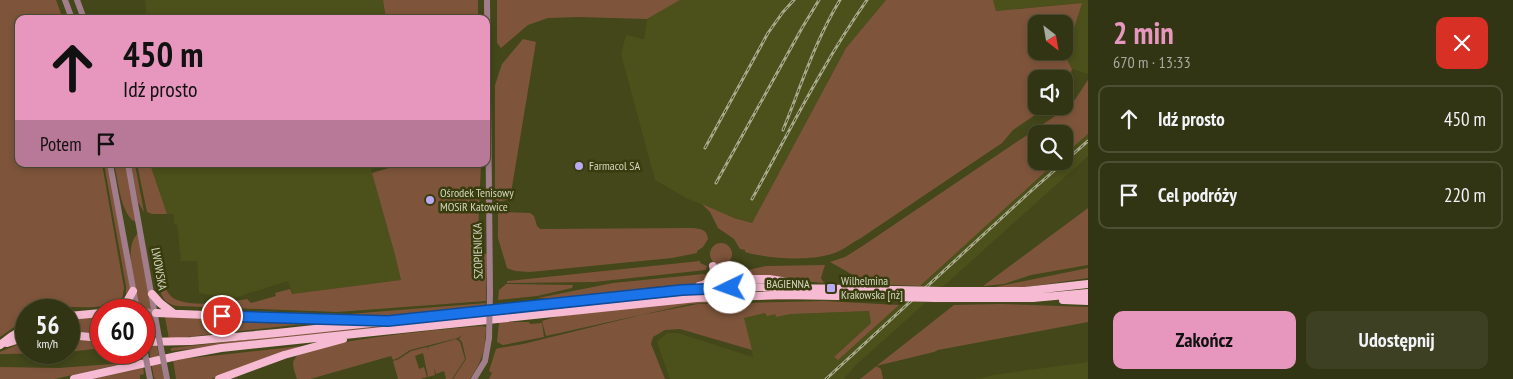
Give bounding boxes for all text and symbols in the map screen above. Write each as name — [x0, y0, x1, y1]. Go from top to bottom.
text: 2 min — [1113, 13, 1174, 52]
north arrow — [1028, 15, 1072, 60]
map controls — [1028, 15, 1073, 170]
button: close — [1436, 17, 1488, 69]
text: 450 m — [123, 31, 204, 77]
icon: ahead — [40, 35, 105, 100]
text: 670 m · 13:33 — [1113, 52, 1191, 72]
button: sound — [1028, 70, 1073, 115]
text: Idź prosto — [123, 75, 198, 103]
icon: ahead — [1115, 105, 1143, 133]
text: Idź prosto — [1158, 107, 1225, 131]
text: 450 m — [1444, 107, 1486, 131]
button: search — [1028, 125, 1073, 170]
icon: arrive — [92, 130, 120, 158]
text: Potem — [40, 132, 82, 156]
place label: Farmacol SA — [589, 158, 640, 173]
marker: Farmacol SA — [573, 160, 585, 172]
icon: arrive — [1115, 181, 1143, 209]
text: Cel podróży — [1158, 183, 1237, 207]
text: 220 m — [1444, 183, 1486, 207]
place label: Ośrodek Tenisowy MOSiR Katowice — [440, 185, 514, 214]
marker: Ośrodek Tenisowy MOSiR Katowice — [424, 194, 436, 206]
street label: SZOPIENICKA — [470, 222, 485, 279]
street label: LWOWSKA — [148, 246, 171, 292]
position arrow — [703, 261, 755, 313]
place label: Wilhelmina Krakowska [nż] — [841, 273, 903, 302]
street label: BAGIENNA — [766, 276, 810, 291]
marker: Wilhelmina Krakowska [nż] — [825, 282, 837, 294]
pin — [201, 295, 243, 337]
speed limit sign: 60 — [90, 299, 155, 364]
icon: arrive — [208, 302, 236, 330]
text: 56 — [36, 309, 59, 341]
button: Zakończ — [1113, 311, 1296, 369]
button: Udostępnij — [1306, 311, 1488, 369]
text: km/h — [37, 336, 58, 351]

